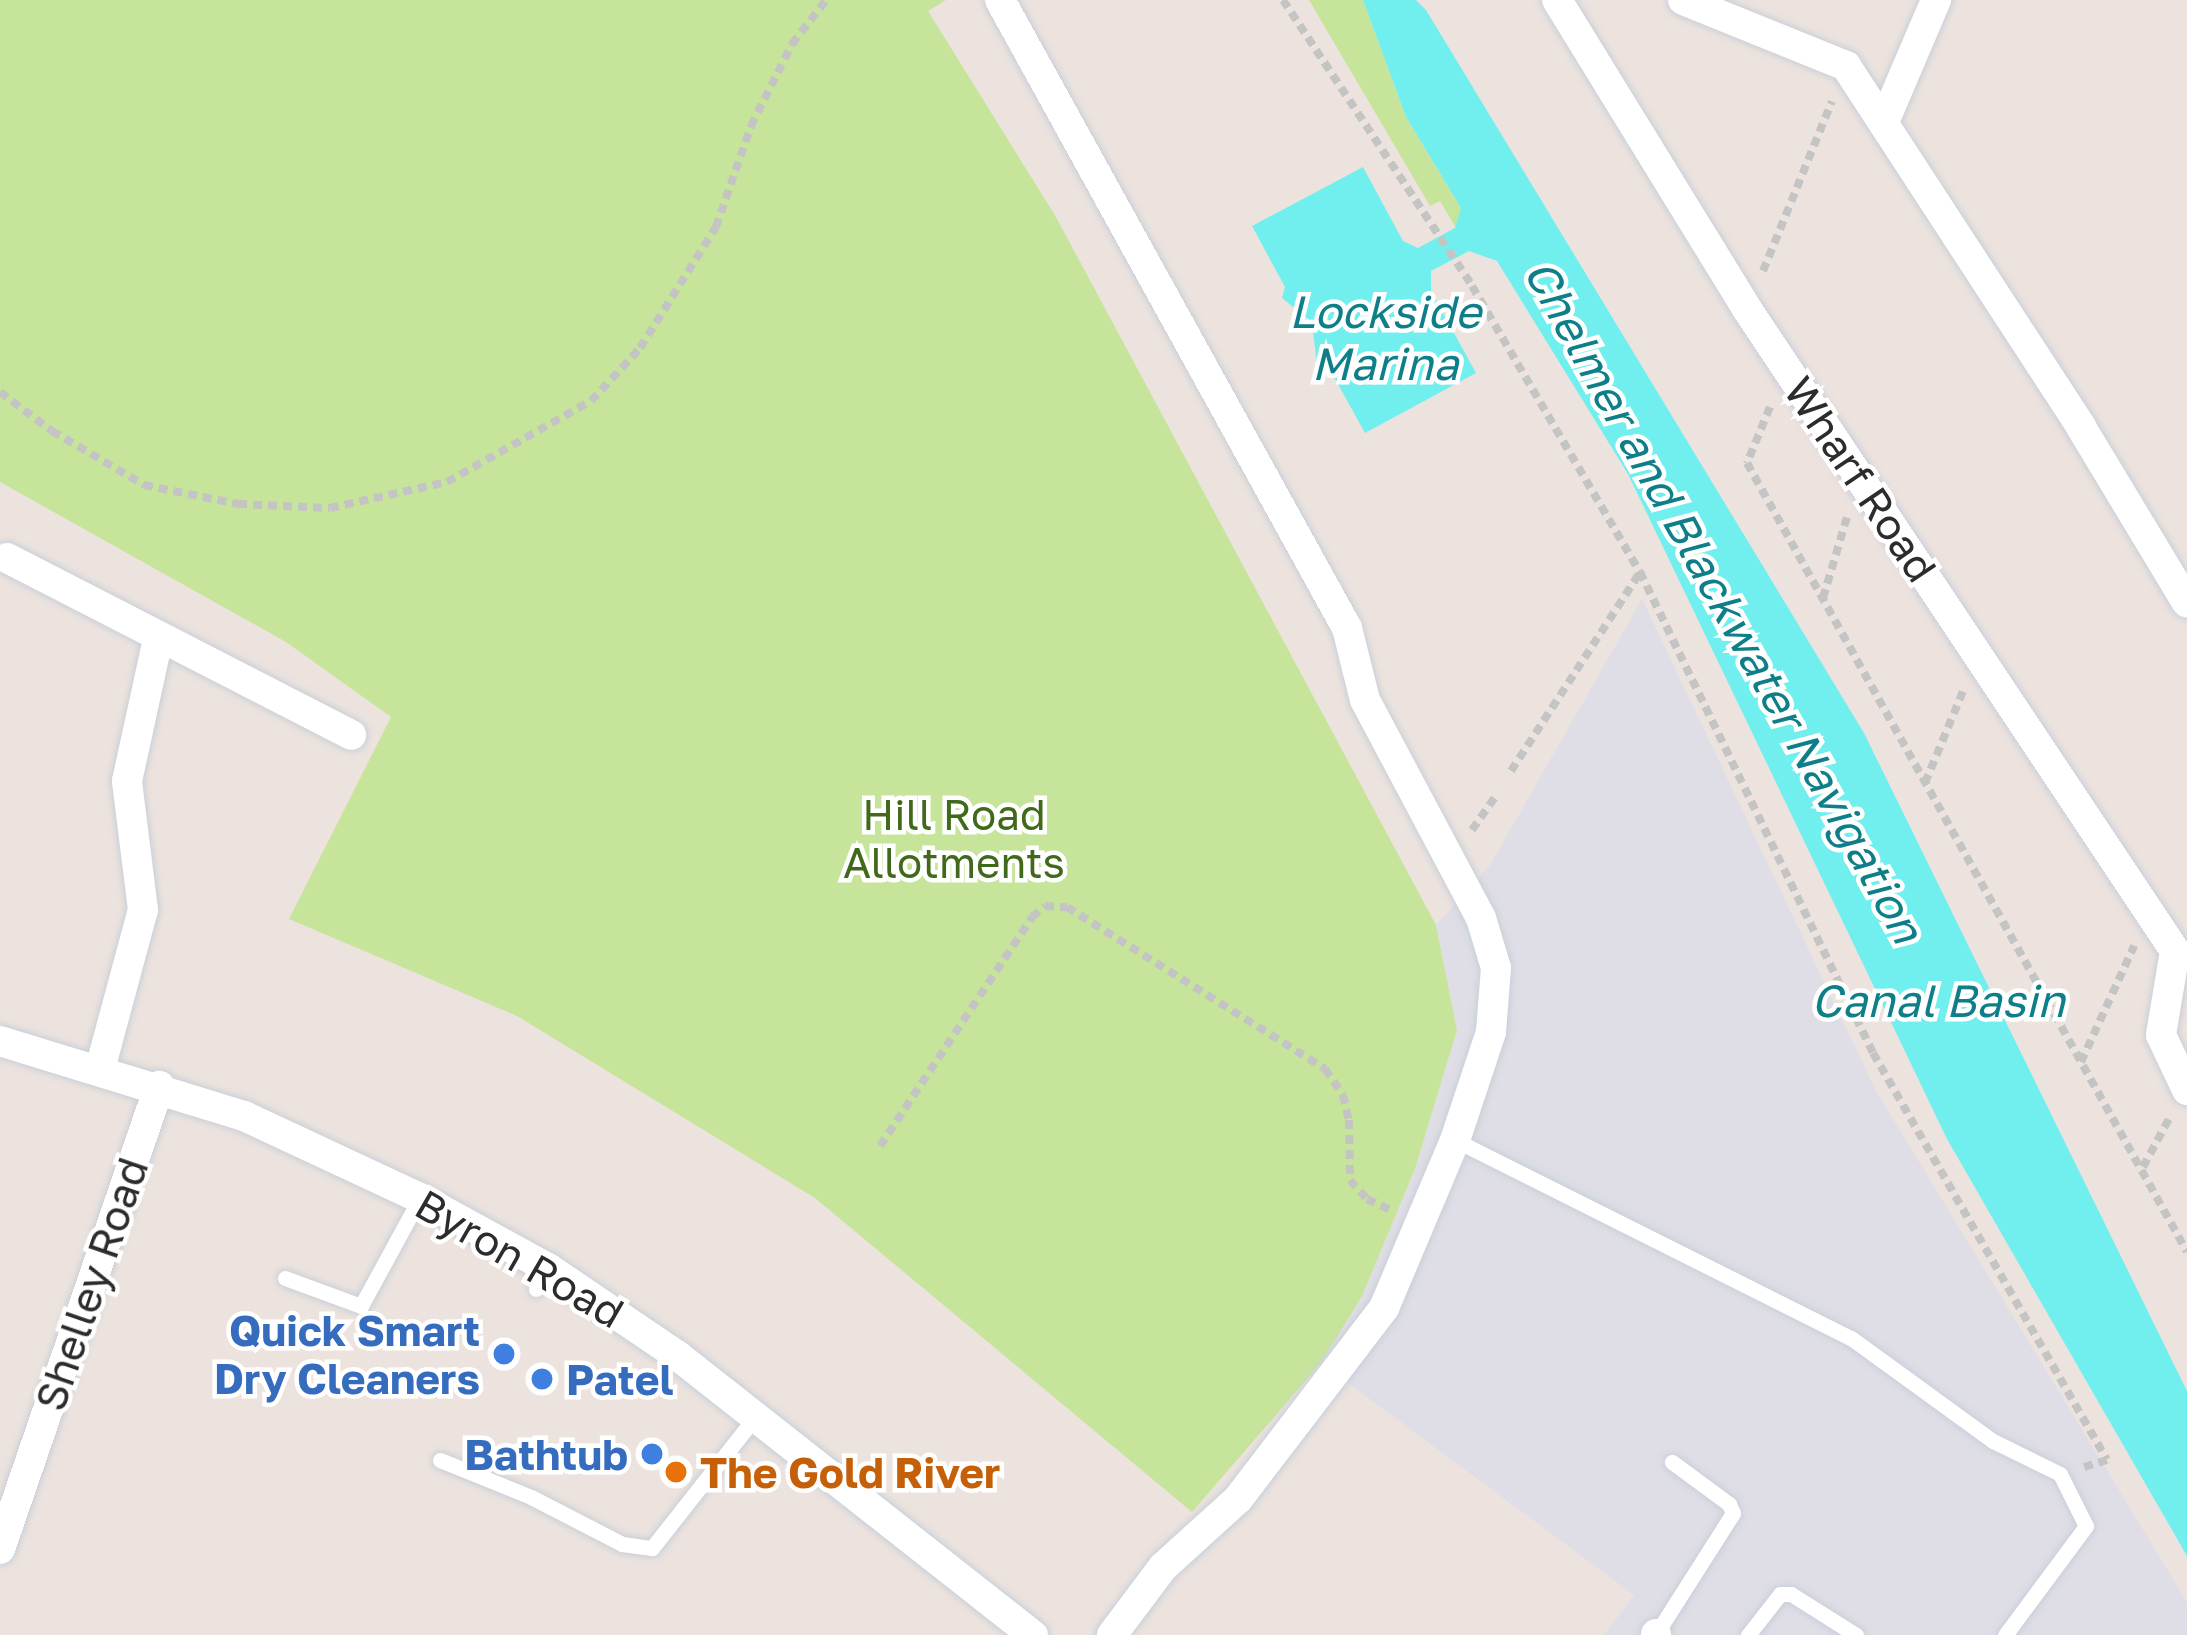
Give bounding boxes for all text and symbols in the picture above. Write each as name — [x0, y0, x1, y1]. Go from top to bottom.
water label: Chelmer and Blackwater Navigation — [1513, 250, 1935, 952]
water label: Lockside Marina — [1289, 285, 1481, 391]
street label: Wharf Road — [1774, 367, 1948, 591]
park label: Hill Road Allotments — [843, 789, 1065, 888]
water label: Canal Basin — [1811, 974, 2065, 1028]
street label: Shelley Road — [24, 1151, 158, 1417]
street label: Byron Road — [407, 1178, 633, 1338]
place label: Quick Smart Dry Cleaners — [214, 1305, 480, 1404]
marker: Quick Smart Dry Cleaners — [491, 1341, 517, 1367]
place label: Patel — [566, 1354, 674, 1404]
marker: Patel — [529, 1366, 555, 1392]
place label: Bathtub — [464, 1429, 628, 1479]
marker: Bathtub — [639, 1441, 665, 1467]
place label: The Gold River — [700, 1447, 1000, 1497]
marker: The Gold River — [663, 1459, 689, 1485]

